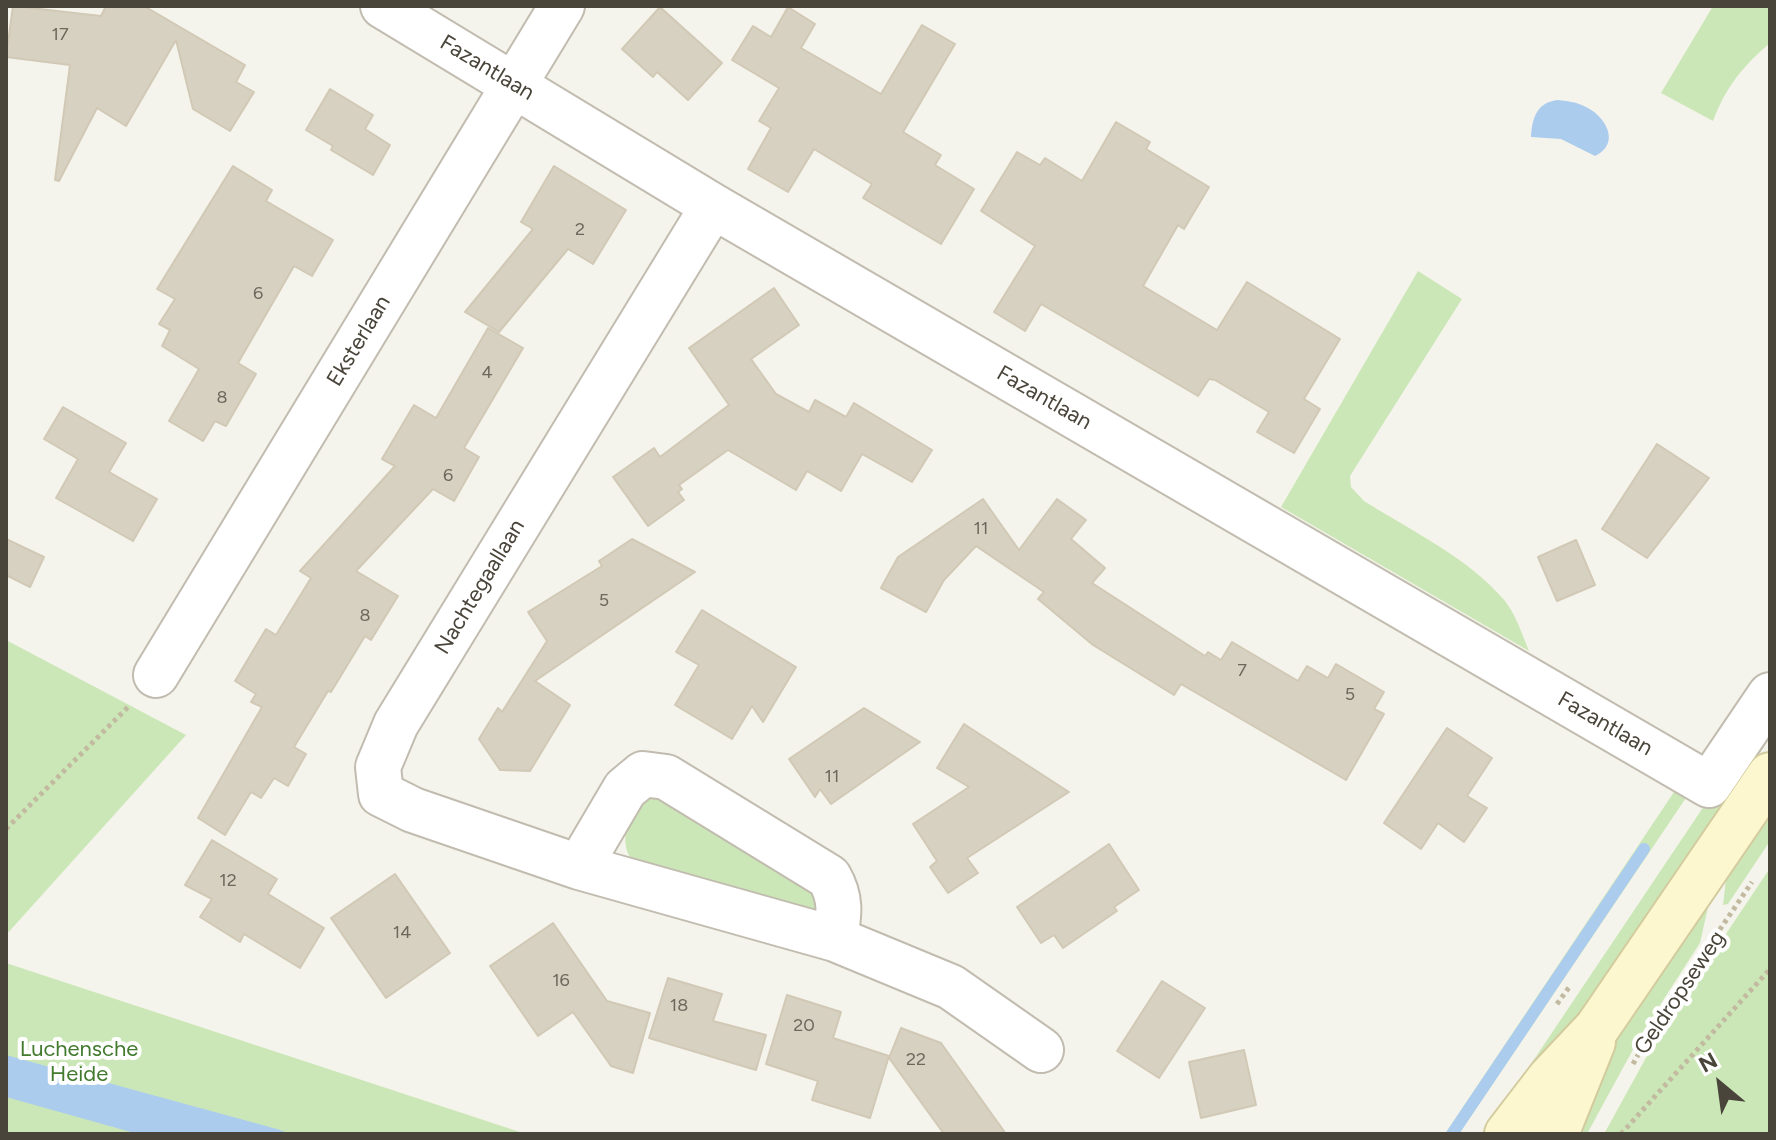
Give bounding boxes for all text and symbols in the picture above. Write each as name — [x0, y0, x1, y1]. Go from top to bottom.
house number: 17 — [51, 24, 69, 46]
street label: Fazantlaan — [435, 30, 539, 106]
house number: 2 — [575, 219, 585, 241]
house number: 6 — [253, 283, 263, 305]
street label: Eksterlaan — [322, 291, 396, 391]
street label: Fazantlaan — [992, 360, 1096, 436]
house number: 4 — [481, 362, 493, 384]
house number: 8 — [216, 387, 228, 409]
house number: 6 — [443, 465, 453, 487]
street label: Nachtegaallaan — [429, 515, 531, 659]
house number: 11 — [974, 518, 988, 540]
house number: 5 — [599, 590, 609, 612]
house number: 8 — [359, 605, 371, 627]
house number: 7 — [1237, 660, 1247, 682]
house number: 5 — [1345, 684, 1355, 706]
street label: Fazantlaan — [1553, 686, 1657, 762]
house number: 11 — [825, 766, 839, 788]
house number: 12 — [219, 870, 237, 892]
house number: 14 — [393, 922, 411, 944]
street label: Geldropseweg — [1629, 926, 1731, 1060]
house number: 16 — [552, 970, 570, 992]
house number: 18 — [670, 995, 688, 1017]
house number: 20 — [793, 1015, 815, 1037]
park label: Luchensche Heide — [20, 1037, 138, 1088]
north arrow — [1680, 1044, 1760, 1124]
text: N — [1694, 1047, 1722, 1079]
house number: 22 — [906, 1049, 926, 1071]

